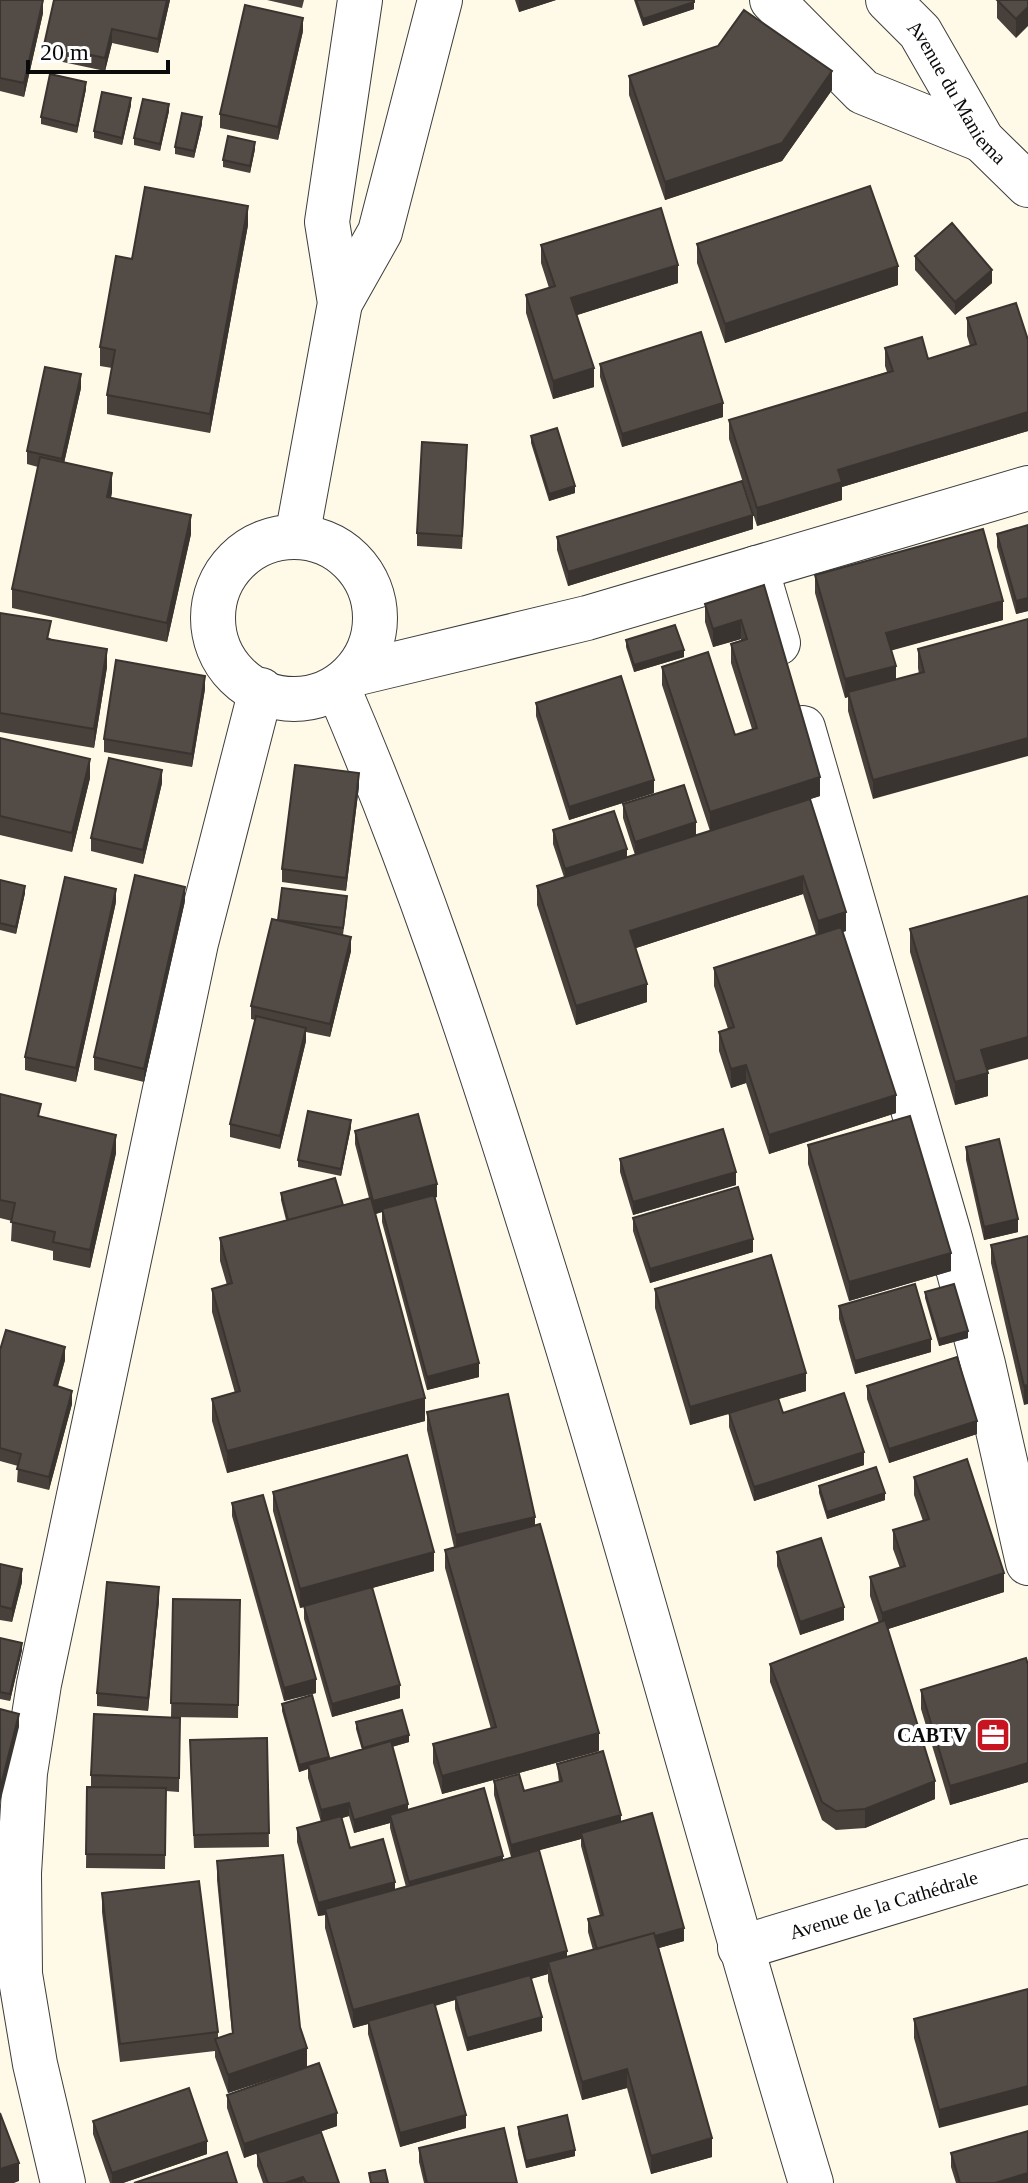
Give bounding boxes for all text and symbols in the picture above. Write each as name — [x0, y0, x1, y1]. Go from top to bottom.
street label: Avenue du Maniema — [903, 15, 1011, 168]
scale bar — [28, 24, 168, 74]
text: 20 m — [40, 39, 89, 65]
office icon: CABTV — [974, 1716, 1012, 1754]
place label: CABTV — [897, 1724, 968, 1746]
street label: Avenue de la Cathédrale — [787, 1866, 981, 1943]

